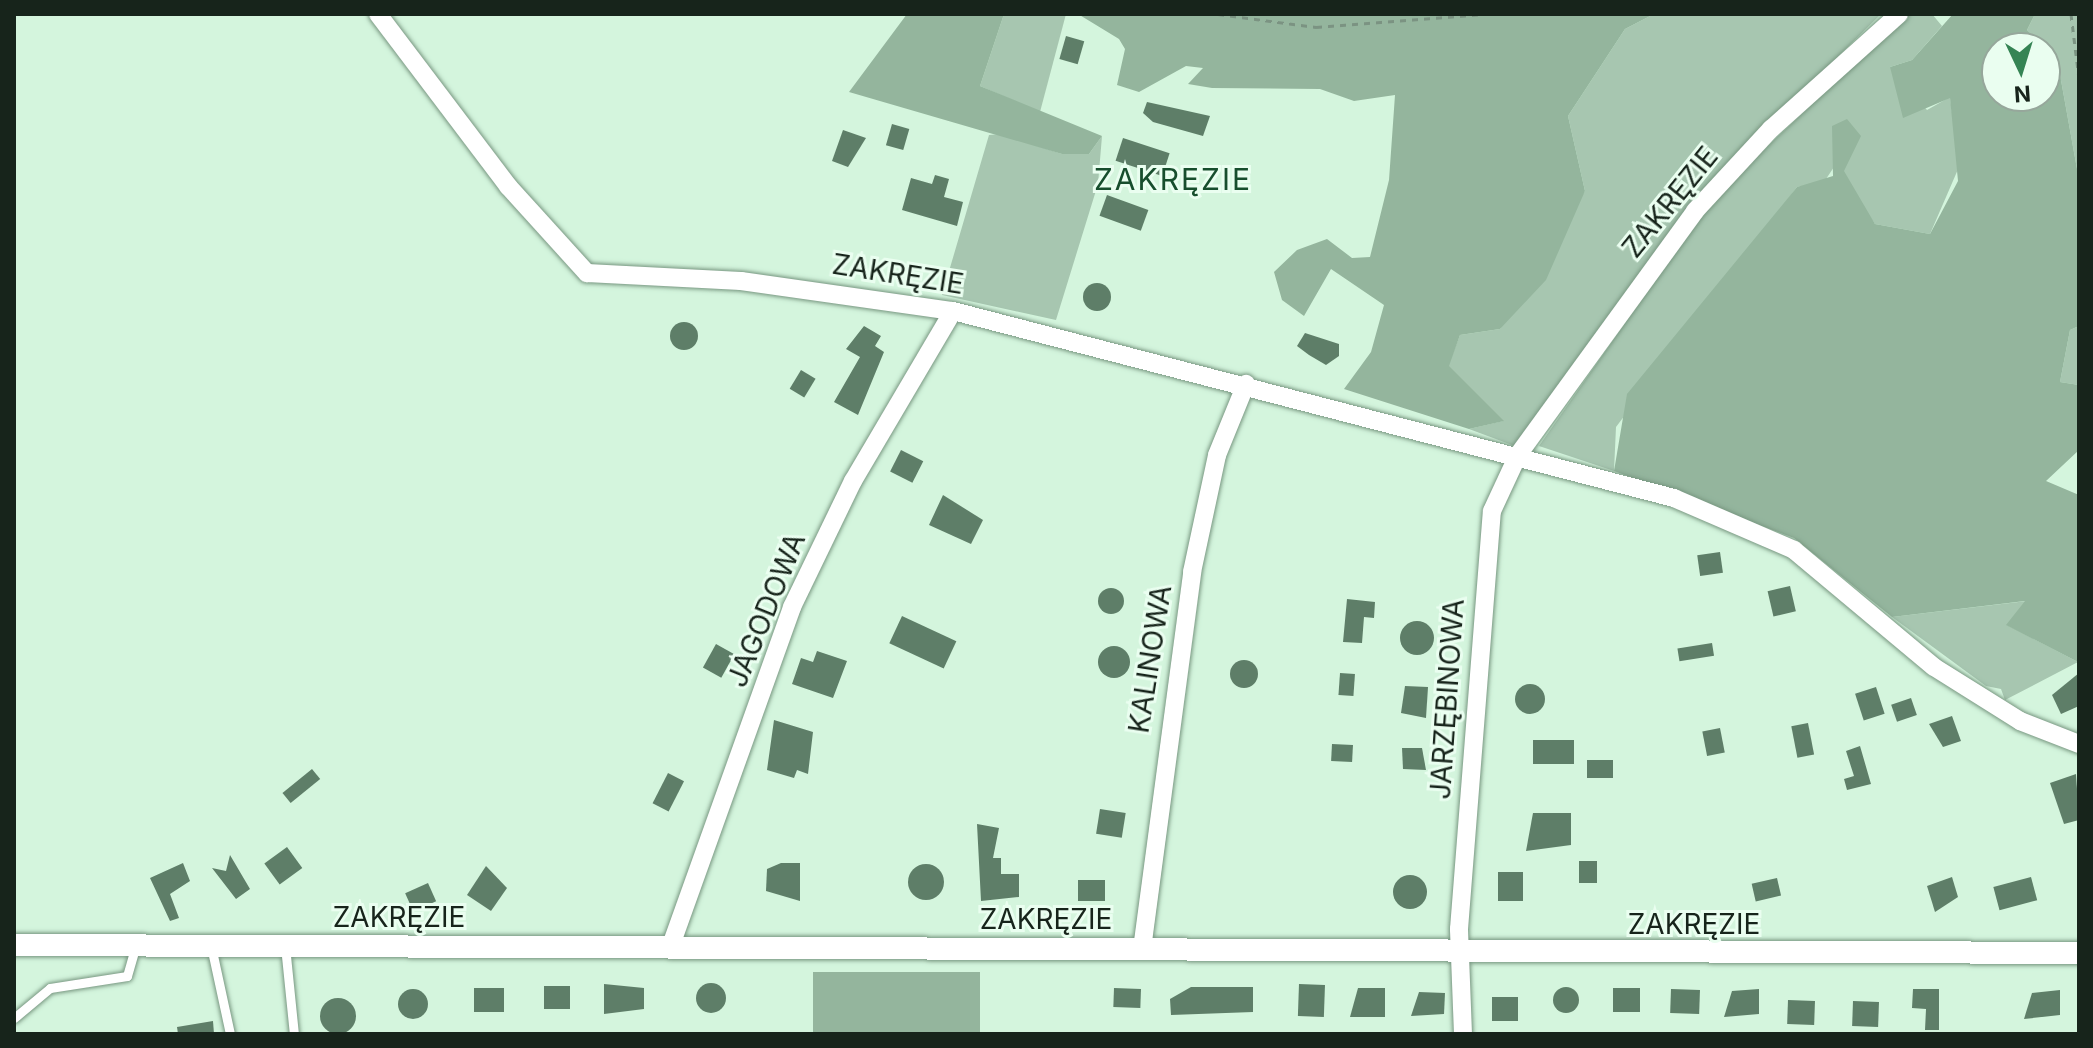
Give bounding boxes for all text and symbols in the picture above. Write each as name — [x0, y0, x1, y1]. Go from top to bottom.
north arrow — [1981, 32, 2061, 112]
text: N — [2013, 80, 2032, 108]
street label: ZAKRĘZIE — [1615, 140, 1725, 264]
district label: ZAKRĘZIE — [1094, 161, 1252, 197]
street label: ZAKRĘZIE — [830, 247, 966, 301]
street label: JAGODOWA — [720, 528, 812, 692]
street label: KALINOWA — [1122, 583, 1178, 735]
street label: JARZĘBINOWA — [1423, 598, 1471, 800]
street label: ZAKRĘZIE — [333, 900, 465, 934]
street label: ZAKRĘZIE — [980, 902, 1112, 936]
street label: ZAKRĘZIE — [1628, 907, 1760, 941]

